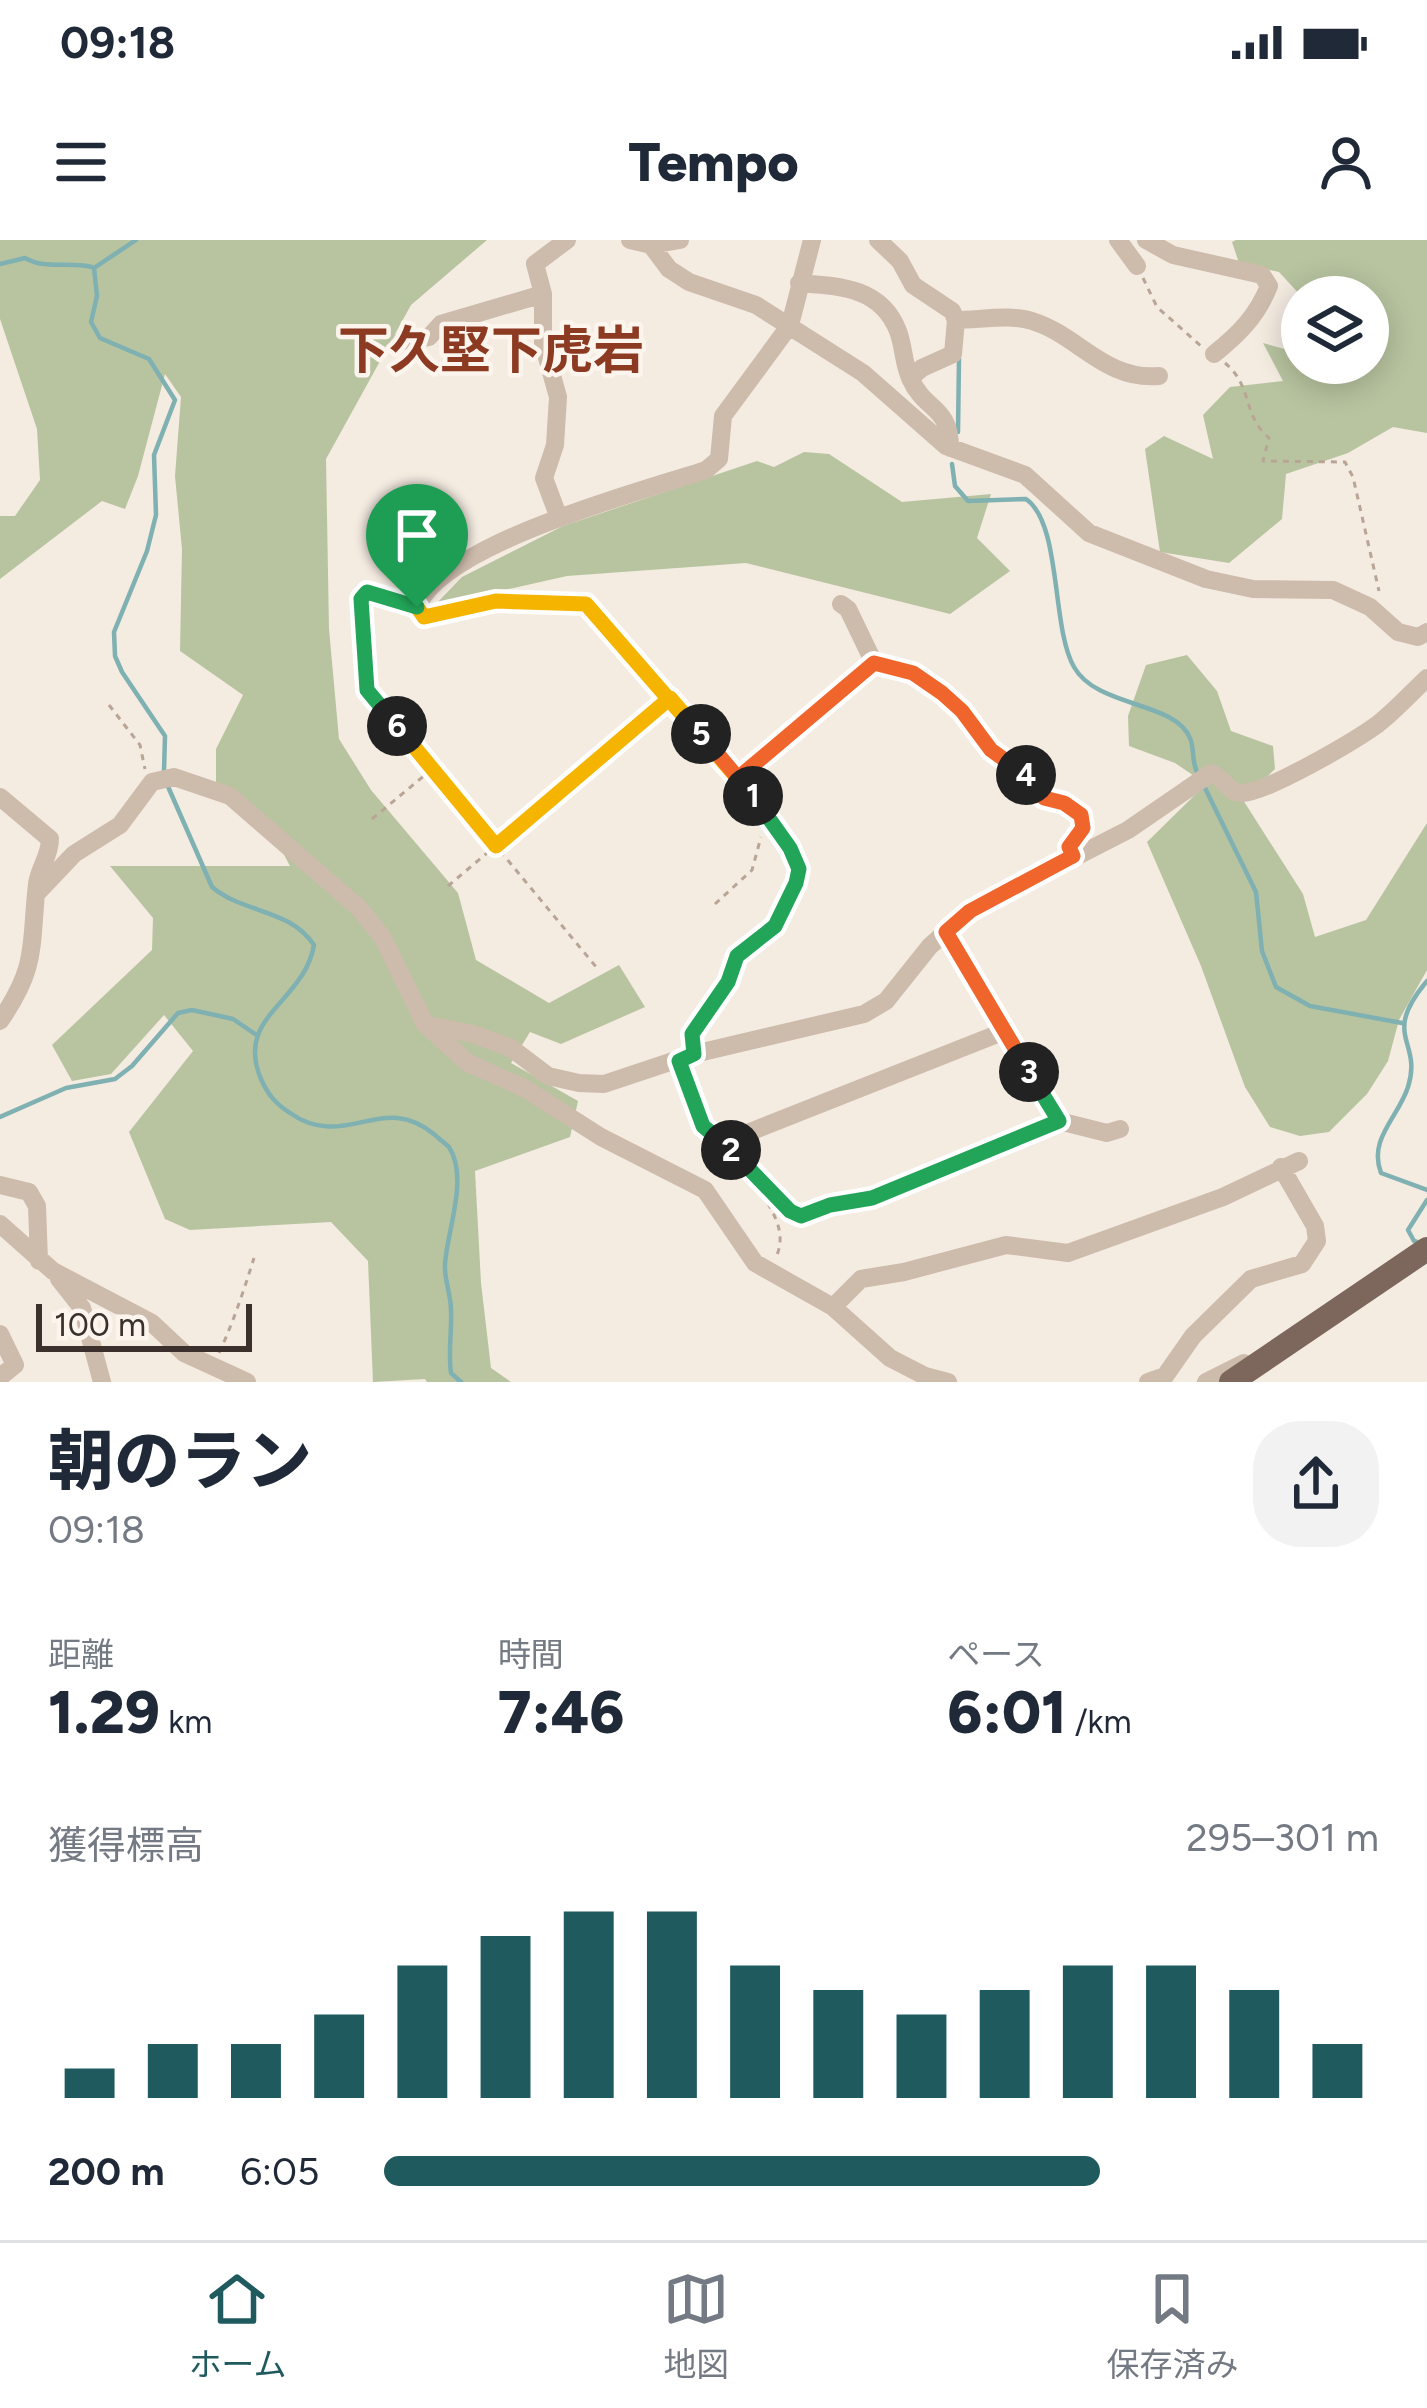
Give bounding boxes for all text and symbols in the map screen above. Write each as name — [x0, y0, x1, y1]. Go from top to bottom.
text: 09:18 — [60, 15, 175, 69]
icon: menu — [48, 129, 114, 195]
icon: person — [1313, 129, 1379, 195]
text: Tempo — [628, 130, 799, 195]
map controls — [1281, 276, 1389, 384]
button: layers — [1281, 276, 1389, 384]
district label: 下久堅下虎岩 — [338, 320, 644, 381]
pin — [366, 484, 468, 607]
icon: arrive — [384, 502, 450, 568]
pin: 6 — [367, 696, 427, 756]
pin: 5 — [671, 704, 731, 764]
text: 6 — [387, 706, 407, 745]
text: 5 — [691, 714, 711, 753]
pin: 4 — [996, 745, 1056, 805]
text: 4 — [1016, 755, 1036, 794]
pin: 1 — [723, 766, 783, 826]
text: 1 — [746, 776, 760, 815]
pin: 3 — [999, 1042, 1059, 1102]
text: 3 — [1020, 1052, 1038, 1091]
pin: 2 — [701, 1120, 761, 1180]
text: 2 — [721, 1130, 741, 1169]
scale bar — [36, 1298, 252, 1351]
text: 100 m — [54, 1305, 146, 1344]
text: 朝のラン — [48, 1421, 312, 1501]
button: share — [1253, 1421, 1379, 1547]
text: 09:18 — [48, 1506, 145, 1553]
text: 距離 — [48, 1635, 114, 1674]
text: 時間 — [498, 1635, 564, 1674]
text: ペース — [947, 1635, 1045, 1674]
text: 1.29 — [48, 1676, 160, 1748]
text: 7:46 — [498, 1676, 624, 1748]
text: 6:01 — [947, 1676, 1067, 1748]
text: km — [160, 1702, 212, 1741]
text: /km — [1067, 1702, 1132, 1741]
text: 295–301 m — [1186, 1814, 1379, 1861]
text: 獲得標高 — [48, 1822, 204, 1869]
text: 200 m — [48, 2148, 164, 2195]
text: 6:05 — [240, 2148, 319, 2195]
tab: ホーム — [188, 2266, 287, 2386]
tab: 地図 — [663, 2266, 729, 2386]
tab: 保存済み — [1106, 2266, 1238, 2386]

